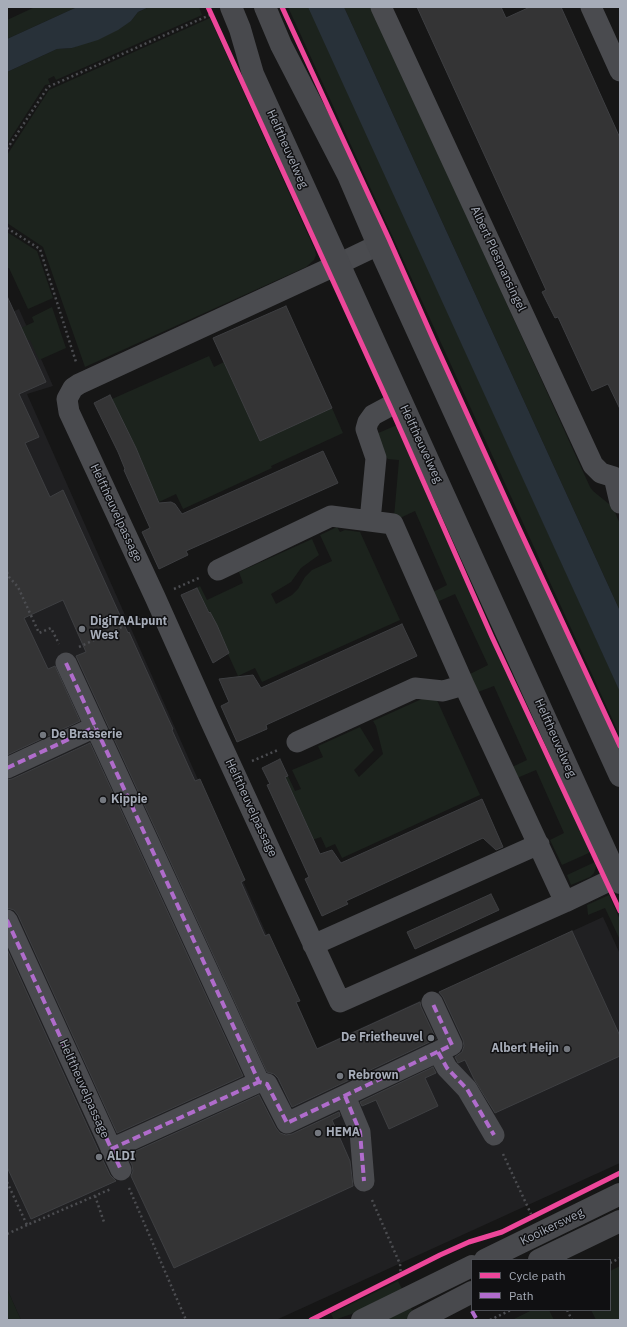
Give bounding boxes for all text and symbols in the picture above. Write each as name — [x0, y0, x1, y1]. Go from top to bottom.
street label: Helftheuvelweg — [263, 108, 311, 190]
street label: Albert Plesmansingel — [467, 204, 529, 314]
street label: Helftheuvelweg — [397, 403, 445, 485]
street label: Helftheuvelpassage — [87, 462, 145, 564]
place label: DigiTAALpunt West — [90, 615, 167, 643]
marker: DigiTAALpunt West — [77, 624, 87, 634]
street label: Helftheuvelweg — [531, 697, 579, 779]
place label: De Brasserie — [51, 728, 122, 742]
marker: De Brasserie — [38, 730, 48, 740]
street label: Helftheuvelpassage — [222, 757, 280, 859]
place label: Kippie — [111, 793, 148, 807]
marker: Kippie — [98, 795, 108, 805]
place label: De Frietheuvel — [341, 1031, 423, 1045]
marker: De Frietheuvel — [426, 1033, 436, 1043]
street label: Helftheuvelpassage — [56, 1037, 112, 1141]
place label: Albert Heijn — [491, 1042, 559, 1056]
marker: Albert Heijn — [562, 1044, 572, 1054]
place label: Rebrown — [348, 1069, 399, 1083]
marker: Rebrown — [335, 1071, 345, 1081]
place label: HEMA — [326, 1126, 360, 1140]
marker: HEMA — [313, 1128, 323, 1138]
place label: ALDI — [107, 1150, 135, 1164]
marker: ALDI — [94, 1152, 104, 1162]
street label: Kooikersweg — [518, 1205, 586, 1249]
legend — [471, 1259, 611, 1311]
text: Cycle path — [509, 1268, 566, 1283]
text: Path — [509, 1288, 534, 1303]

